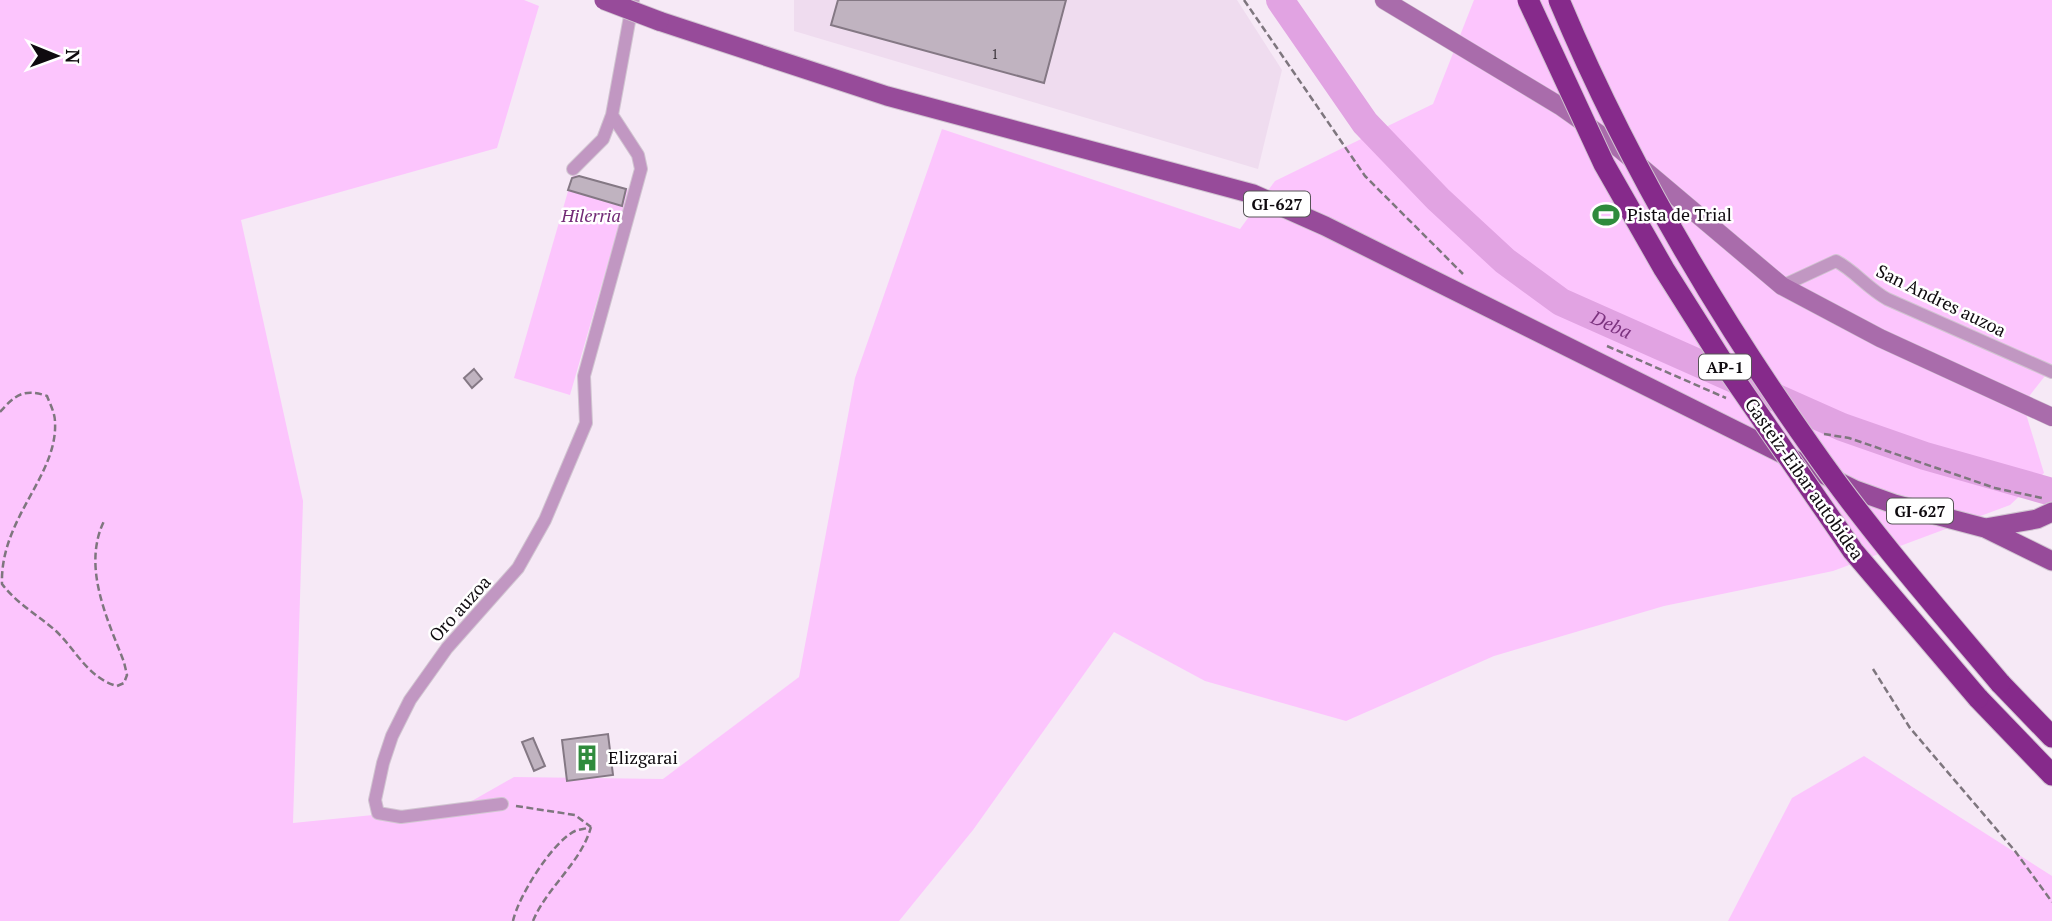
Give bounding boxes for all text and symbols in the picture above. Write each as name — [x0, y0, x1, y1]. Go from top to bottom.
north arrow — [21, 21, 91, 91]
house number: 1 — [991, 44, 999, 63]
text: N — [61, 49, 86, 64]
road number: GI-627 — [1244, 192, 1310, 216]
sports icon: Pista de Trial — [1591, 200, 1621, 230]
place label: Pista de Trial — [1627, 202, 1732, 226]
park label: Hilerria — [560, 203, 621, 227]
street label: San Andres auzoa — [1873, 258, 2010, 342]
water label: Deba — [1587, 304, 1636, 344]
road number: AP-1 — [1699, 354, 1751, 380]
street label: Gasteiz-Eibar autobidea — [1740, 393, 1870, 564]
road number: GI-627 — [1887, 498, 1953, 524]
street label: Oro auzoa — [423, 570, 495, 647]
building icon: Elizgarai — [572, 743, 602, 773]
place label: Elizgarai — [608, 745, 678, 769]

